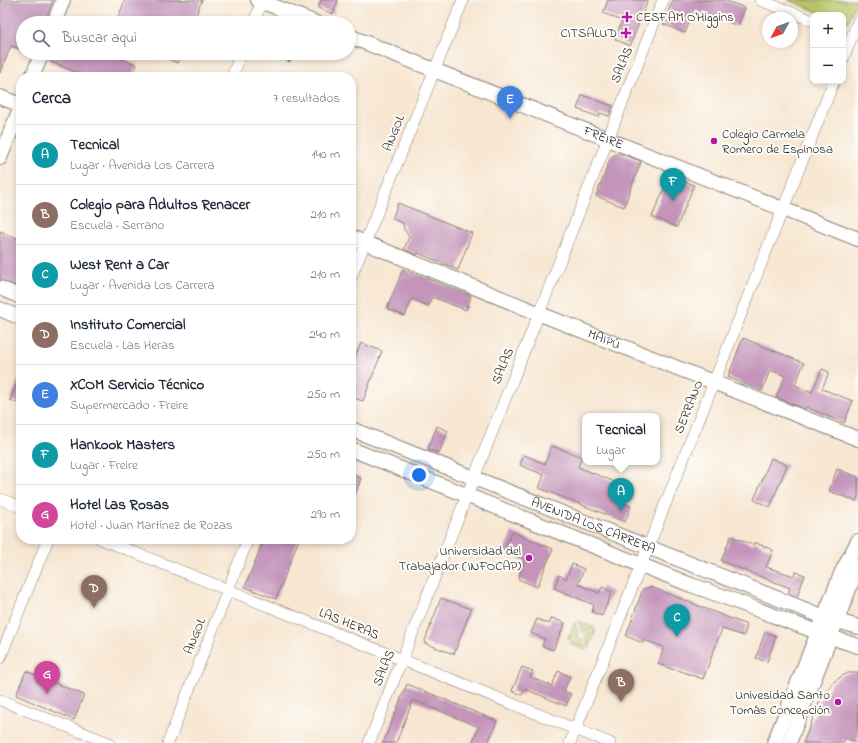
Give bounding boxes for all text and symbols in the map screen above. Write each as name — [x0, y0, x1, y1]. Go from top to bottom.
place label: CESFAM O'Higgins — [636, 8, 734, 28]
marker: CESFAM O'Higgins — [621, 11, 633, 23]
north arrow — [762, 12, 798, 48]
map controls — [810, 12, 846, 84]
button: + — [810, 12, 846, 48]
search box — [16, 16, 356, 60]
place label: CITSALUD — [560, 24, 617, 43]
icon: search — [30, 27, 52, 49]
text: Buscar aquí — [62, 27, 137, 49]
marker: CITSALUD — [620, 27, 632, 39]
street label: SALAS — [606, 44, 638, 86]
button: − — [810, 48, 846, 84]
text: Cerca — [32, 86, 71, 111]
pin: E — [497, 86, 523, 119]
text: 7 resultados — [273, 89, 340, 108]
street label: ANGOL — [378, 112, 410, 154]
street label: FREIRE — [580, 121, 626, 154]
place label: Colegio Carmela Romero de Espinosa — [722, 125, 833, 159]
text: Tecnical — [70, 134, 119, 156]
marker: Colegio Carmela Romero de Espinosa — [709, 136, 719, 146]
text: A — [41, 145, 49, 164]
text: 140 m — [312, 145, 340, 164]
text: Lugar · Avenida Los Carrera — [70, 156, 214, 175]
pin: F — [660, 168, 686, 201]
text: Colegio para Adultos Renacer — [70, 194, 250, 216]
text: B — [41, 205, 49, 224]
text: 210 m — [310, 205, 340, 224]
text: Escuela · Serrano — [70, 216, 164, 235]
text: West Rent a Car — [70, 254, 169, 276]
text: C — [41, 265, 49, 284]
text: 210 m — [310, 265, 340, 284]
text: Lugar · Avenida Los Carrera — [70, 276, 214, 295]
text: Instituto Comercial — [70, 314, 186, 336]
street label: MAIPÚ — [585, 324, 623, 354]
text: D — [40, 325, 50, 344]
text: 240 m — [309, 325, 340, 344]
text: Escuela · Las Heras — [70, 336, 175, 355]
street label: SALAS — [487, 345, 519, 387]
text: XCOM Servicio Técnico — [70, 374, 204, 396]
street label: SERRANO — [670, 378, 708, 436]
text: E — [41, 385, 49, 404]
text: 250 m — [307, 385, 340, 404]
text: Supermercado · Freire — [70, 396, 188, 415]
popup — [582, 413, 660, 465]
text: Tecnical — [596, 419, 646, 441]
text: Hankook Masters — [70, 434, 175, 456]
text: Lugar — [596, 441, 625, 460]
text: F — [41, 445, 49, 464]
text: 250 m — [307, 445, 340, 464]
text: Lugar · Freire — [70, 456, 138, 475]
your location — [409, 465, 429, 485]
pin: A — [608, 478, 634, 511]
street label: AVENIDA LOS CARRERA — [530, 493, 658, 557]
text: Hotel Las Rosas — [70, 494, 169, 516]
text: G — [41, 505, 49, 524]
text: 290 m — [311, 505, 340, 524]
text: Hotel · Juan Martínez de Rozas — [70, 516, 232, 535]
place label: Universidad del Trabajador (INFOCAP) — [399, 542, 521, 576]
marker: Universidad del Trabajador (INFOCAP) — [524, 553, 534, 563]
pin: D — [81, 575, 107, 608]
street label: LAS HERAS — [316, 603, 382, 645]
pin: C — [664, 604, 690, 637]
street label: ANGOL — [179, 615, 211, 657]
street label: SALAS — [368, 647, 400, 689]
pin: G — [34, 661, 60, 694]
pin: B — [608, 669, 634, 702]
place label: Univesidad Santo Tomás Concepción — [730, 686, 830, 720]
marker: Univesidad Santo Tomás Concepción — [833, 697, 843, 707]

